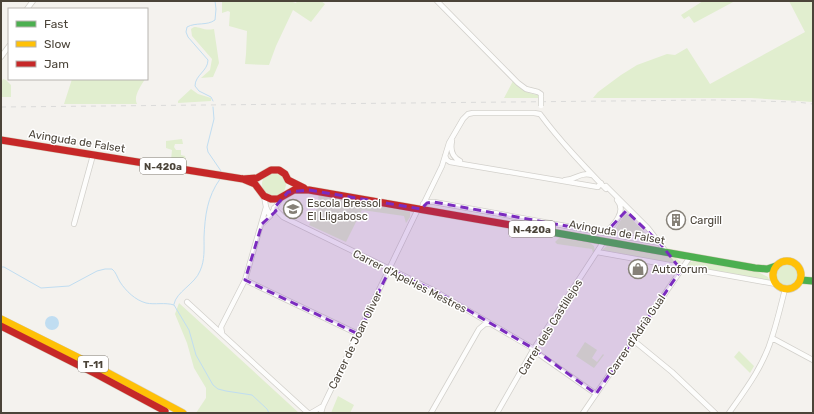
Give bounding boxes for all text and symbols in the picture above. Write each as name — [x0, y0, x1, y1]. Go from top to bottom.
legend — [8, 8, 148, 80]
text: Fast — [44, 17, 68, 31]
text: Slow — [44, 37, 71, 51]
text: Jam — [44, 57, 69, 71]
street label: Avinguda de Falset — [28, 127, 127, 156]
road number: N-420a — [140, 158, 186, 174]
place label: Escola Bressol El Lligabosc — [307, 197, 381, 223]
school or university icon: Escola Bressol El Lligabosc — [282, 198, 304, 220]
building icon: Cargill — [665, 209, 687, 231]
place label: Cargill — [690, 214, 722, 227]
street label: Avinguda de Falset — [568, 218, 667, 247]
road number: N-420a — [509, 221, 555, 237]
street label: Carrer d'Apel·les Mestres — [351, 247, 469, 316]
shop icon: Autoforum — [627, 258, 649, 280]
place label: Autoforum — [652, 263, 708, 276]
street label: Carrer dels Castillejos — [516, 277, 585, 377]
street label: Carrer de Joan Oliver — [326, 288, 385, 391]
street label: Carrer d'Adrià Gual — [604, 292, 668, 378]
road number: T-11 — [78, 356, 108, 372]

